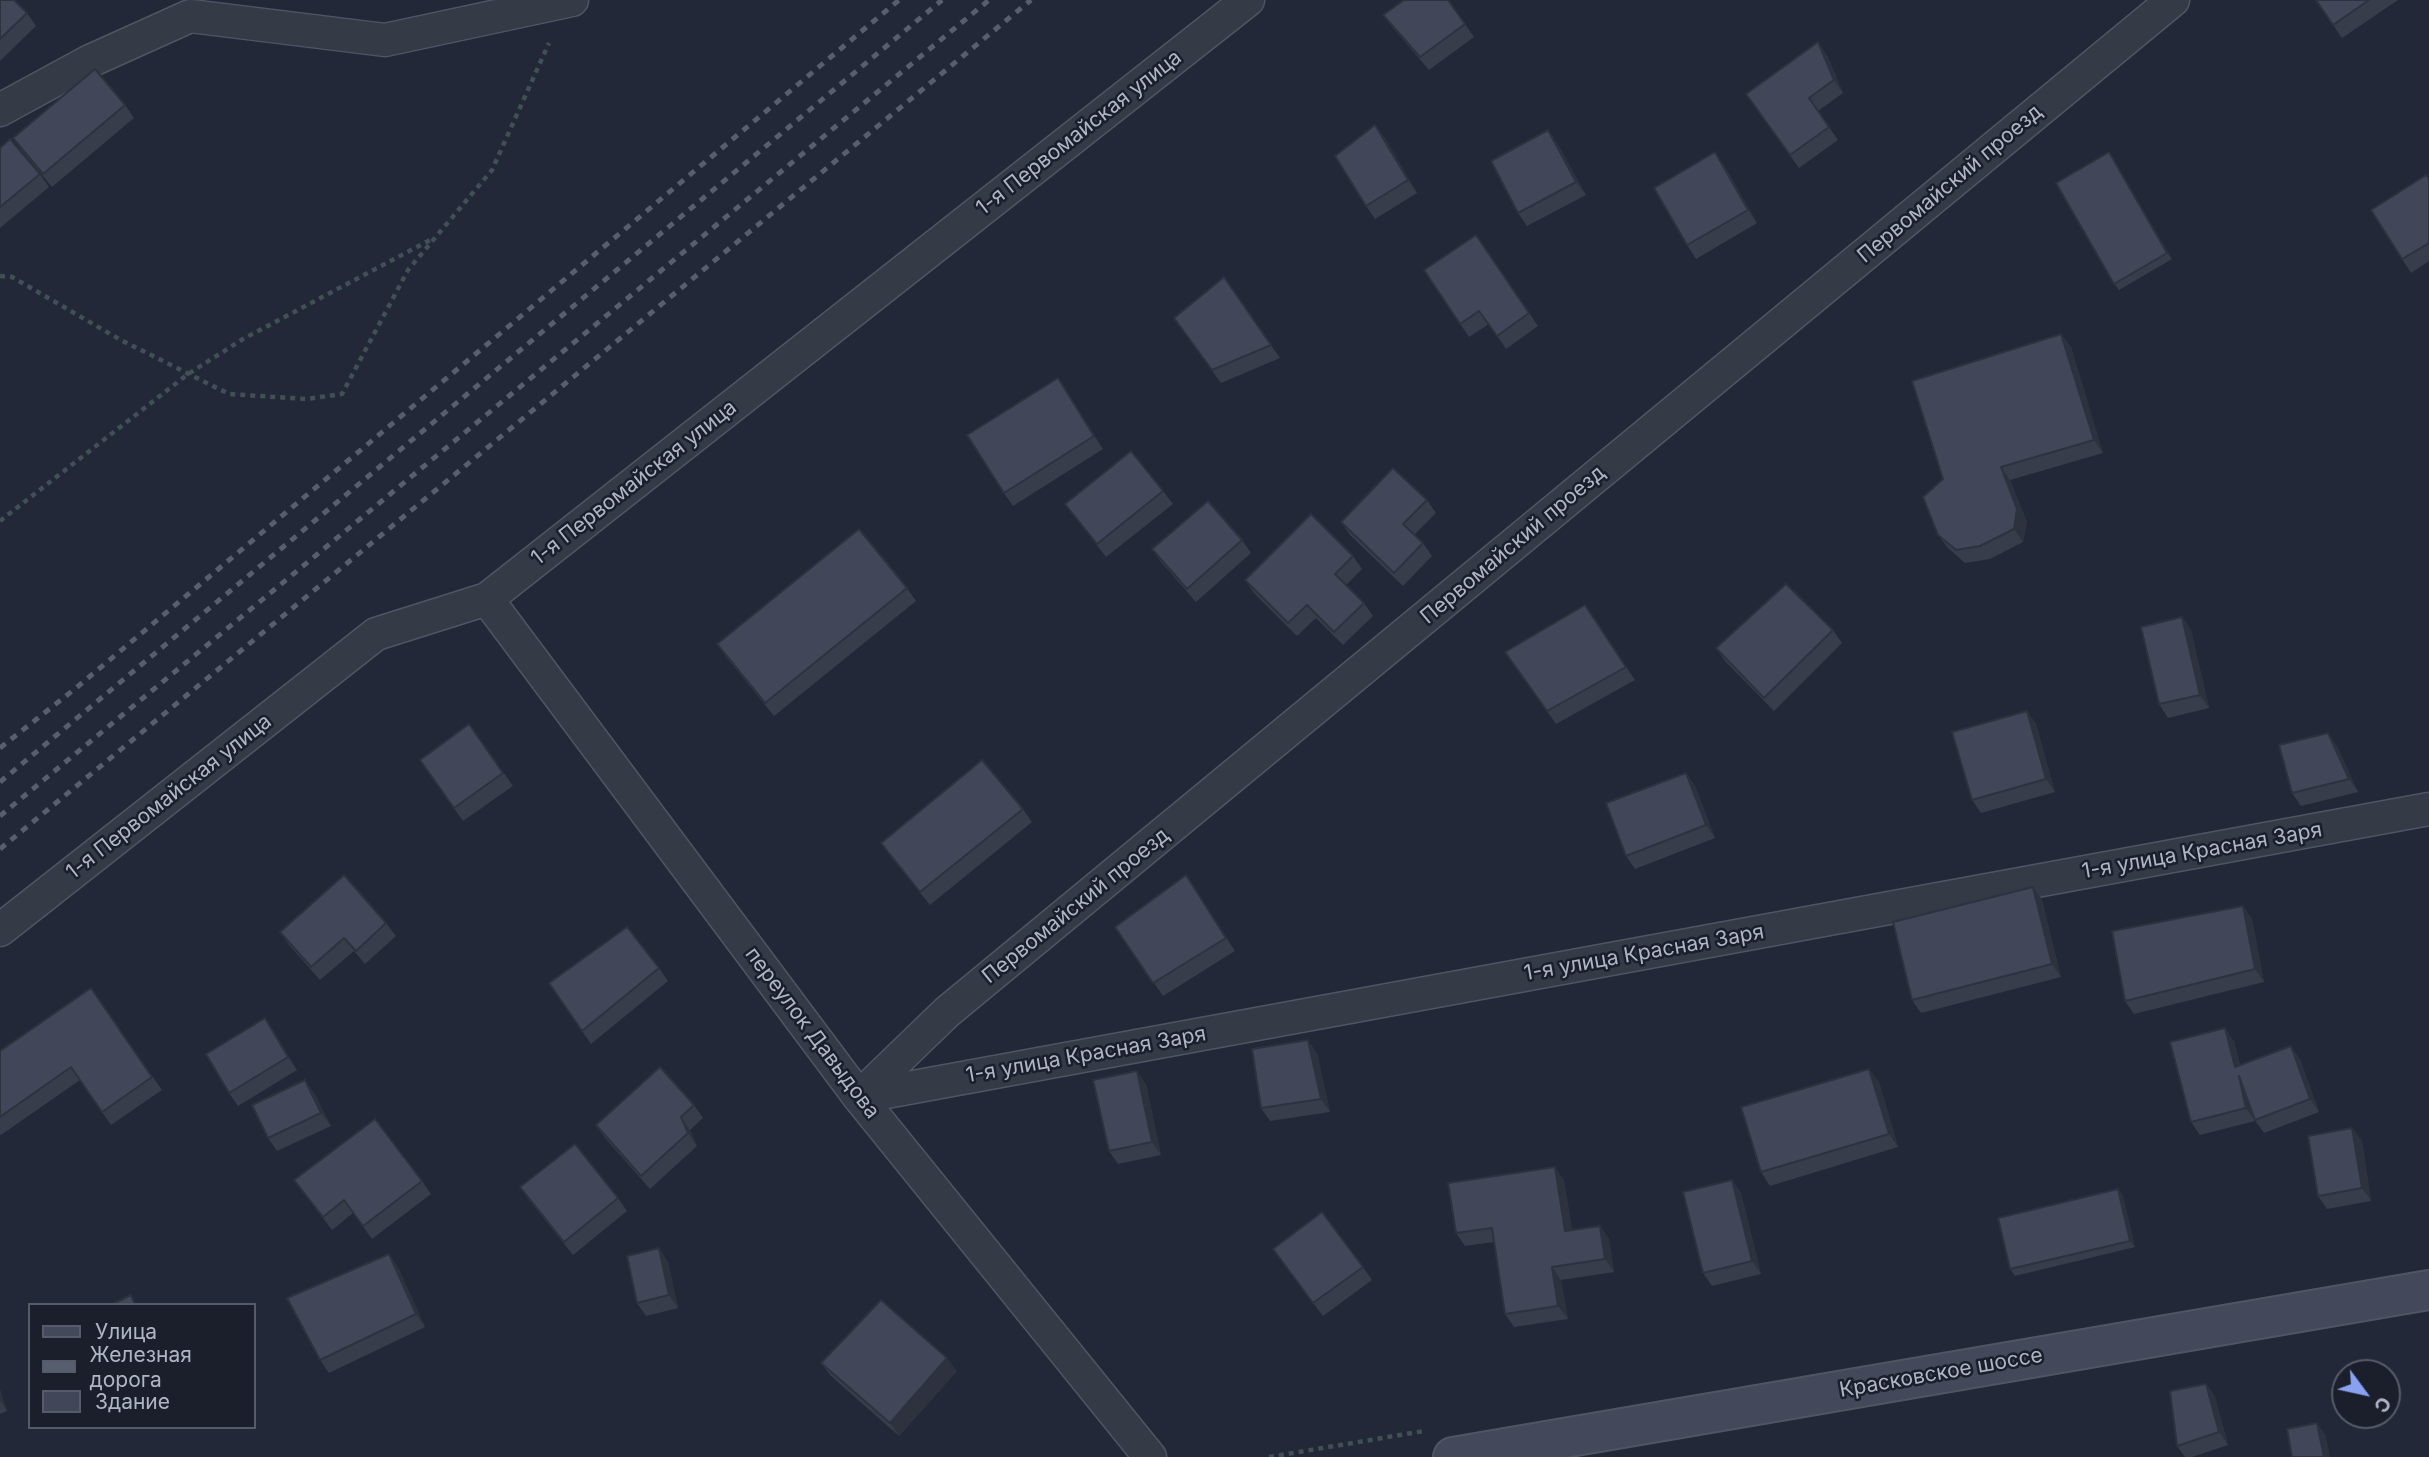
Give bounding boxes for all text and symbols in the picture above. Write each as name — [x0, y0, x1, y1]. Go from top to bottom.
street label: 1-я Первомайская улица — [971, 45, 1187, 221]
street label: Первомайский проезд — [1853, 99, 2047, 269]
street label: 1-я Первомайская улица — [526, 395, 742, 571]
street label: Первомайский проезд — [1416, 460, 1610, 630]
street label: 1-я Первомайская улица — [61, 709, 277, 885]
street label: 1-я улица Красная Заря — [2080, 817, 2324, 885]
street label: Первомайский проезд — [977, 823, 1175, 989]
street label: 1-я улица Красная Заря — [1522, 919, 1766, 987]
street label: переулок Давыдова — [739, 942, 885, 1124]
street label: 1-я улица Красная Заря — [964, 1021, 1208, 1089]
legend — [28, 1303, 256, 1429]
text: Улица — [95, 1319, 157, 1344]
text: Железная дорога — [90, 1342, 192, 1392]
street label: Красковское шоссе — [1837, 1343, 2045, 1403]
north arrow — [2331, 1359, 2401, 1429]
text: Здание — [95, 1389, 170, 1414]
text: С — [2369, 1392, 2396, 1417]

